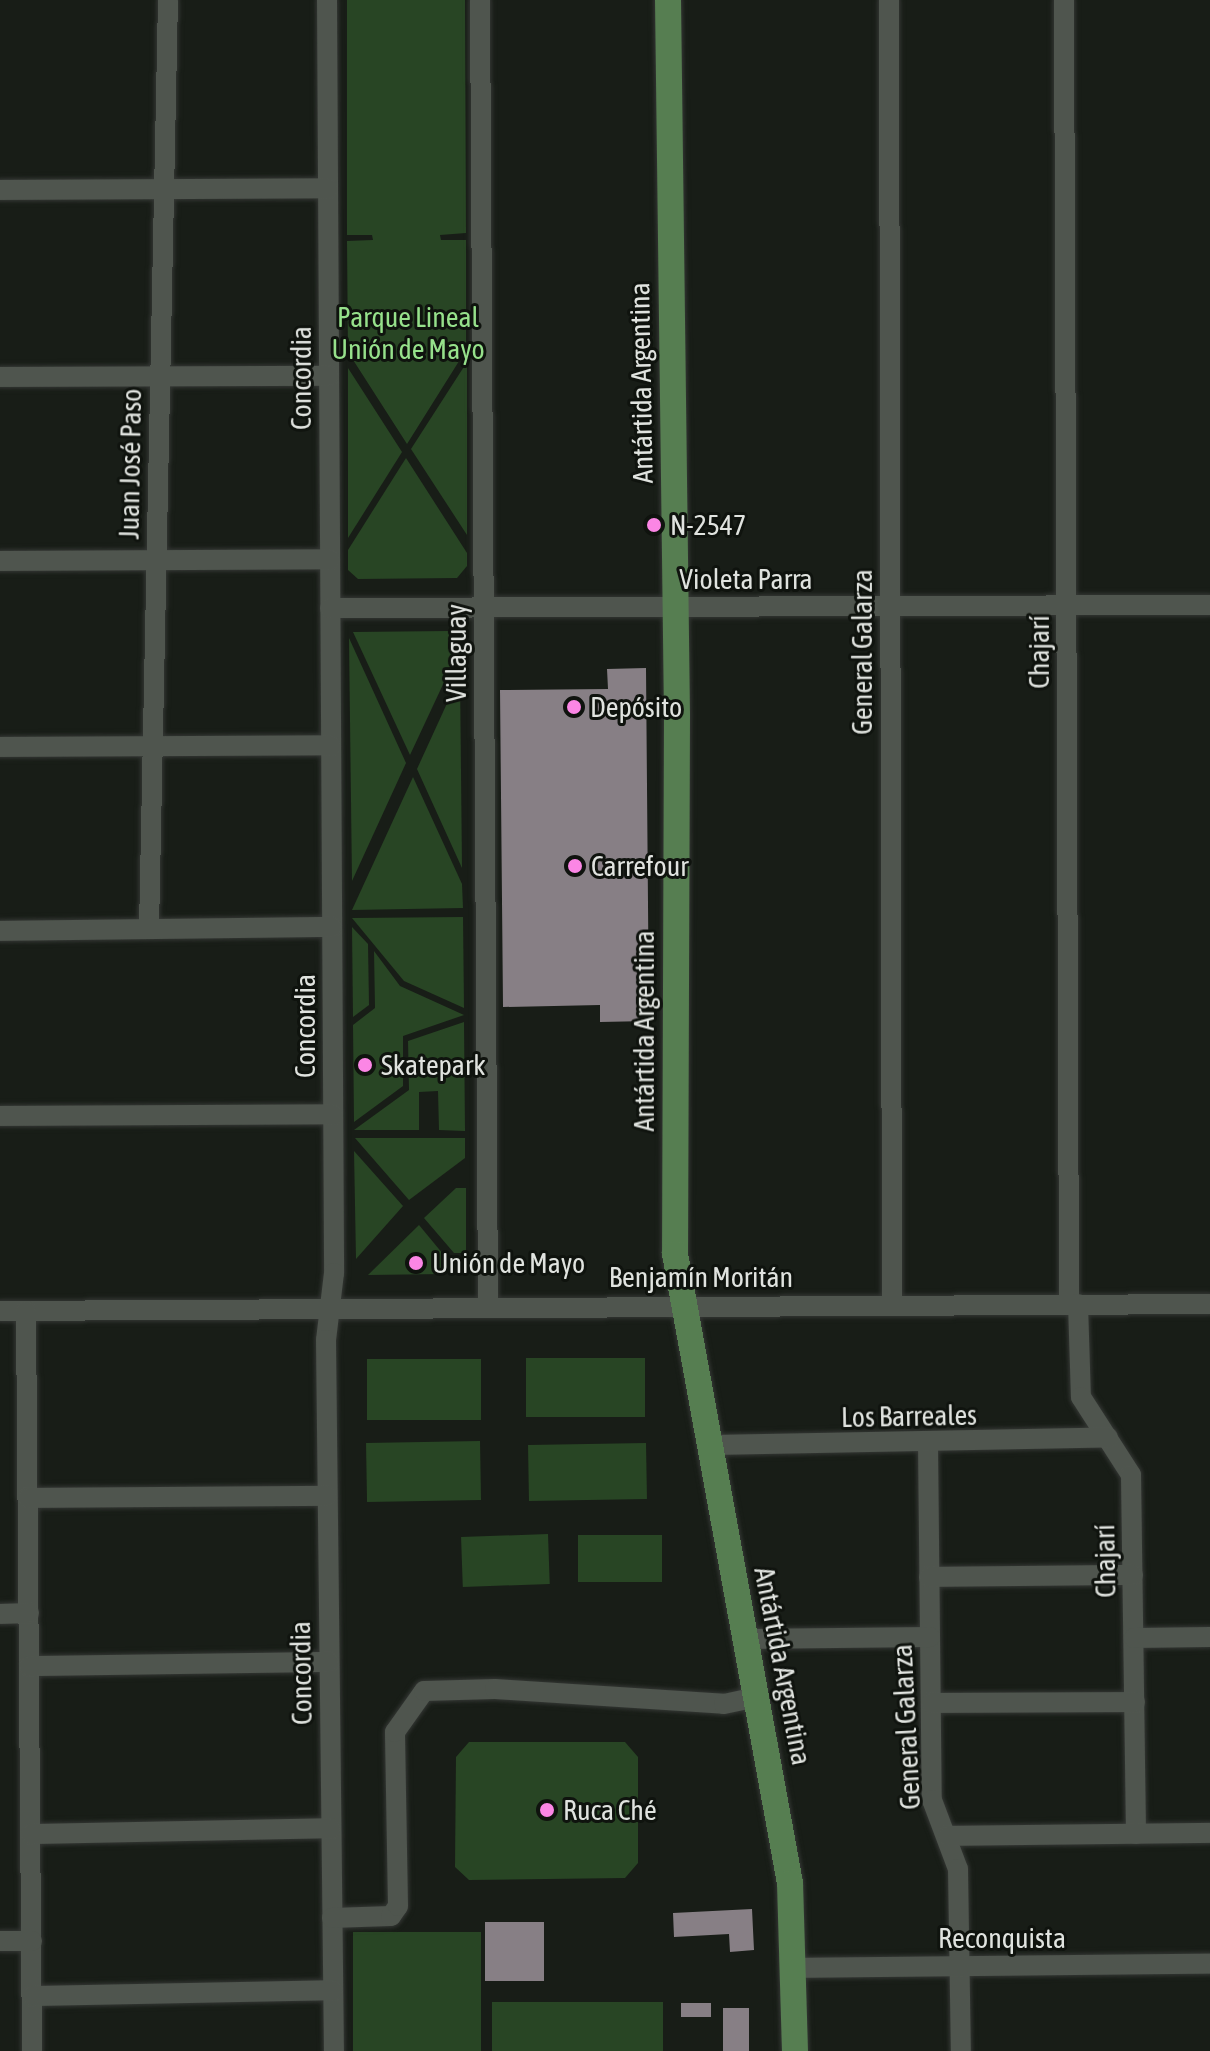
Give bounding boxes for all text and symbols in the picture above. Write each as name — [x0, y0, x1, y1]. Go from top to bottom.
street label: Antártida Argentina — [622, 282, 660, 484]
park label: Parque Lineal Unión de Mayo — [331, 300, 485, 366]
street label: Concordia — [284, 326, 318, 430]
street label: Juan José Paso — [112, 388, 148, 540]
place label: N-2547 — [670, 508, 746, 542]
marker: N-2547 — [645, 516, 663, 534]
street label: Violeta Parra — [679, 562, 813, 596]
street label: General Galarza — [845, 569, 879, 735]
street label: Villaguay — [439, 604, 473, 702]
street label: Chajarí — [1022, 615, 1056, 689]
place label: Depósito — [590, 690, 682, 724]
marker: Depósito — [565, 698, 583, 716]
place label: Carrefour — [591, 849, 689, 883]
marker: Carrefour — [566, 857, 584, 875]
street label: Antártida Argentina — [627, 930, 661, 1132]
street label: Concordia — [288, 974, 322, 1078]
place label: Skatepark — [381, 1048, 485, 1082]
marker: Skatepark — [356, 1056, 374, 1074]
place label: Unión de Mayo — [432, 1246, 585, 1280]
marker: Unión de Mayo — [407, 1254, 425, 1272]
street label: Benjamín Moritán — [609, 1260, 793, 1294]
street label: Los Barreales — [841, 1398, 977, 1434]
street label: Chajarí — [1088, 1524, 1122, 1598]
street label: Antártida Argentina — [747, 1564, 819, 1768]
street label: Concordia — [283, 1621, 319, 1725]
street label: General Galarza — [885, 1643, 927, 1811]
place label: Ruca Ché — [563, 1793, 657, 1827]
marker: Ruca Ché — [538, 1801, 556, 1819]
street label: Reconquista — [938, 1921, 1066, 1955]

